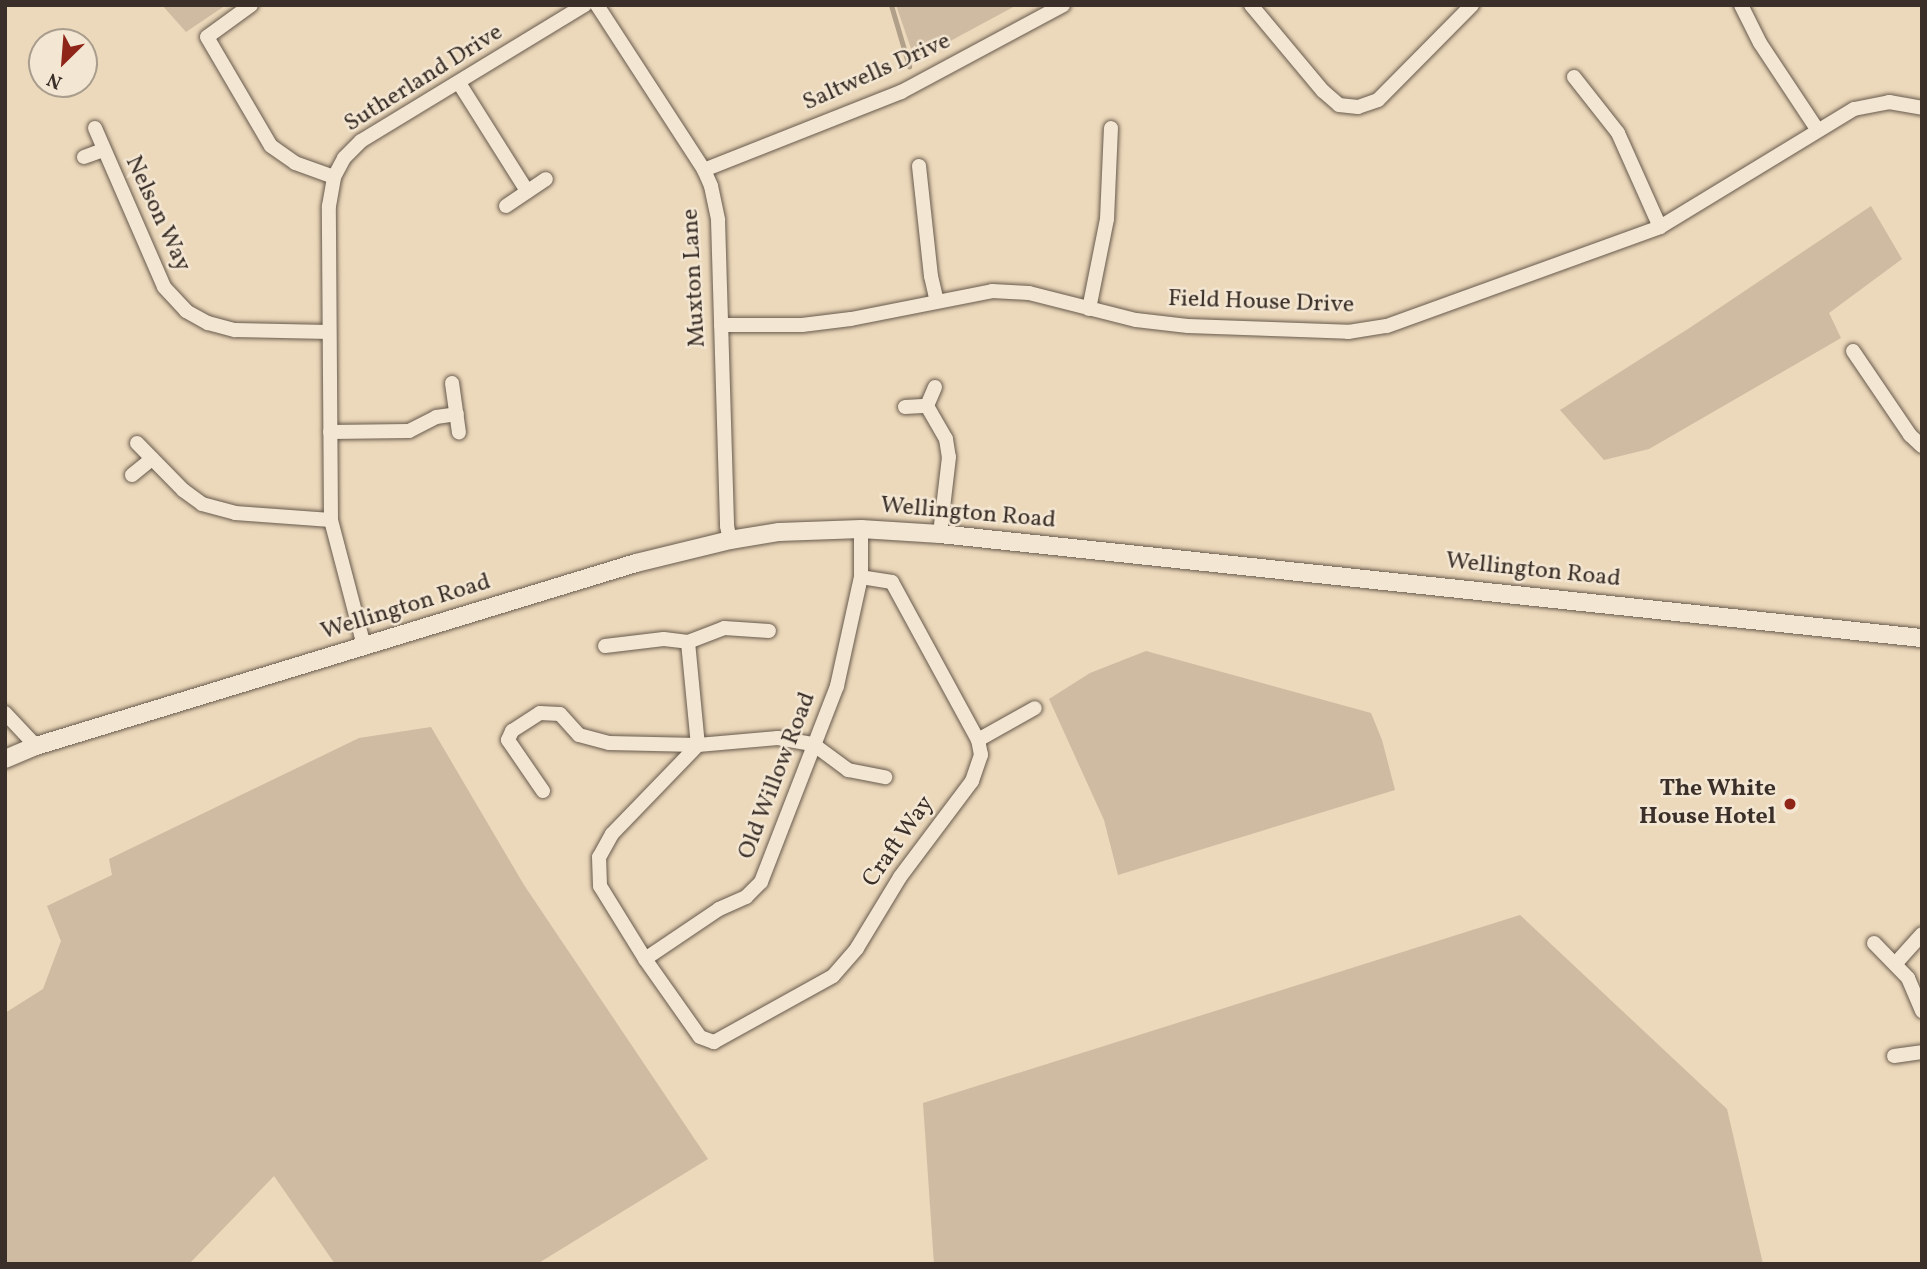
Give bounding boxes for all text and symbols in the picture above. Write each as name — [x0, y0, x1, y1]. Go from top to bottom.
street label: Sutherland Drive — [339, 19, 509, 139]
north arrow — [28, 28, 98, 98]
street label: Saltwells Drive — [799, 28, 955, 118]
text: N — [43, 66, 67, 95]
street label: Nelson Way — [118, 151, 196, 277]
street label: Muxton Lane — [677, 208, 713, 348]
street label: Field House Drive — [1167, 285, 1355, 321]
street label: Wellington Road — [879, 492, 1057, 536]
street label: Wellington Road — [1444, 547, 1622, 595]
street label: Wellington Road — [318, 569, 494, 647]
street label: Old Willow Road — [733, 688, 823, 864]
place label: The White House Hotel — [1639, 776, 1776, 832]
street label: Craft Way — [857, 790, 941, 894]
marker: The White House Hotel — [1782, 796, 1798, 812]

